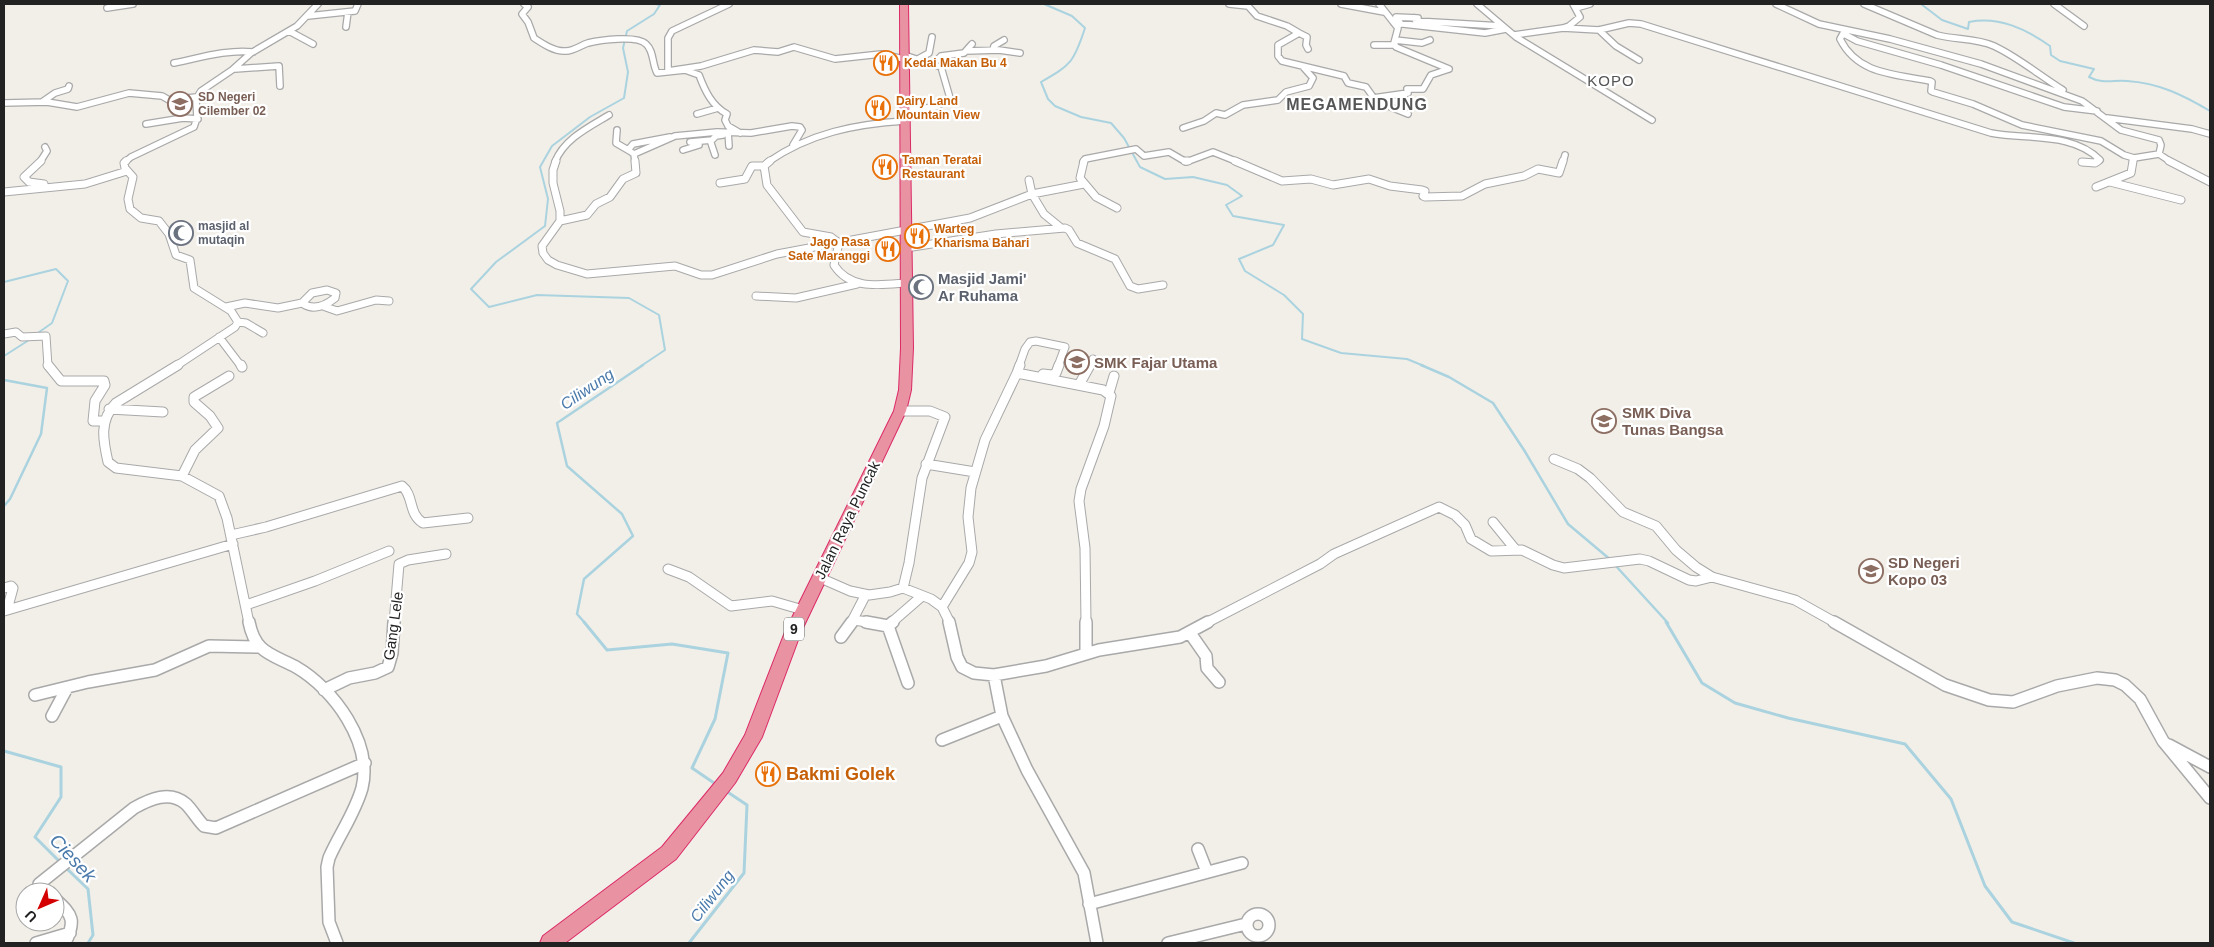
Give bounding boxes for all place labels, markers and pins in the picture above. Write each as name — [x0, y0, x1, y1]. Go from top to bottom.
restaurant icon: Kedai Makan Bu 4 — [873, 50, 899, 76]
place label: Kedai Makan Bu 4 — [904, 56, 1007, 70]
place label: SD Negeri Cilember 02 — [198, 90, 266, 118]
school or university icon: SD Negeri Cilember 02 — [167, 91, 193, 117]
place label: Dairy Land Mountain View — [896, 94, 980, 122]
restaurant icon: Dairy Land Mountain View — [865, 95, 891, 121]
place label: Taman Teratai Restaurant — [902, 153, 982, 181]
restaurant icon: Taman Teratai Restaurant — [872, 154, 898, 180]
place label: masjid al mutaqin — [198, 219, 249, 247]
mosque icon: masjid al mutaqin — [168, 220, 194, 246]
place label: Warteg Kharisma Bahari — [934, 222, 1029, 250]
restaurant icon: Warteg Kharisma Bahari — [904, 223, 930, 249]
place label: Jago Rasa Sate Maranggi — [788, 235, 870, 263]
restaurant icon: Jago Rasa Sate Maranggi — [875, 236, 901, 262]
place label: Masjid Jami' Ar Ruhama — [938, 270, 1027, 304]
mosque icon: Masjid Jami' Ar Ruhama — [908, 274, 934, 300]
school or university icon: SMK Fajar Utama — [1064, 349, 1090, 375]
place label: SMK Fajar Utama — [1094, 354, 1218, 371]
place label: SMK Diva Tunas Bangsa — [1622, 404, 1724, 438]
school or university icon: SMK Diva Tunas Bangsa — [1591, 408, 1617, 434]
place label: SD Negeri Kopo 03 — [1888, 554, 1960, 588]
school or university icon: SD Negeri Kopo 03 — [1858, 558, 1884, 584]
restaurant icon: Bakmi Golek — [755, 761, 781, 787]
place label: Bakmi Golek — [786, 764, 896, 784]

